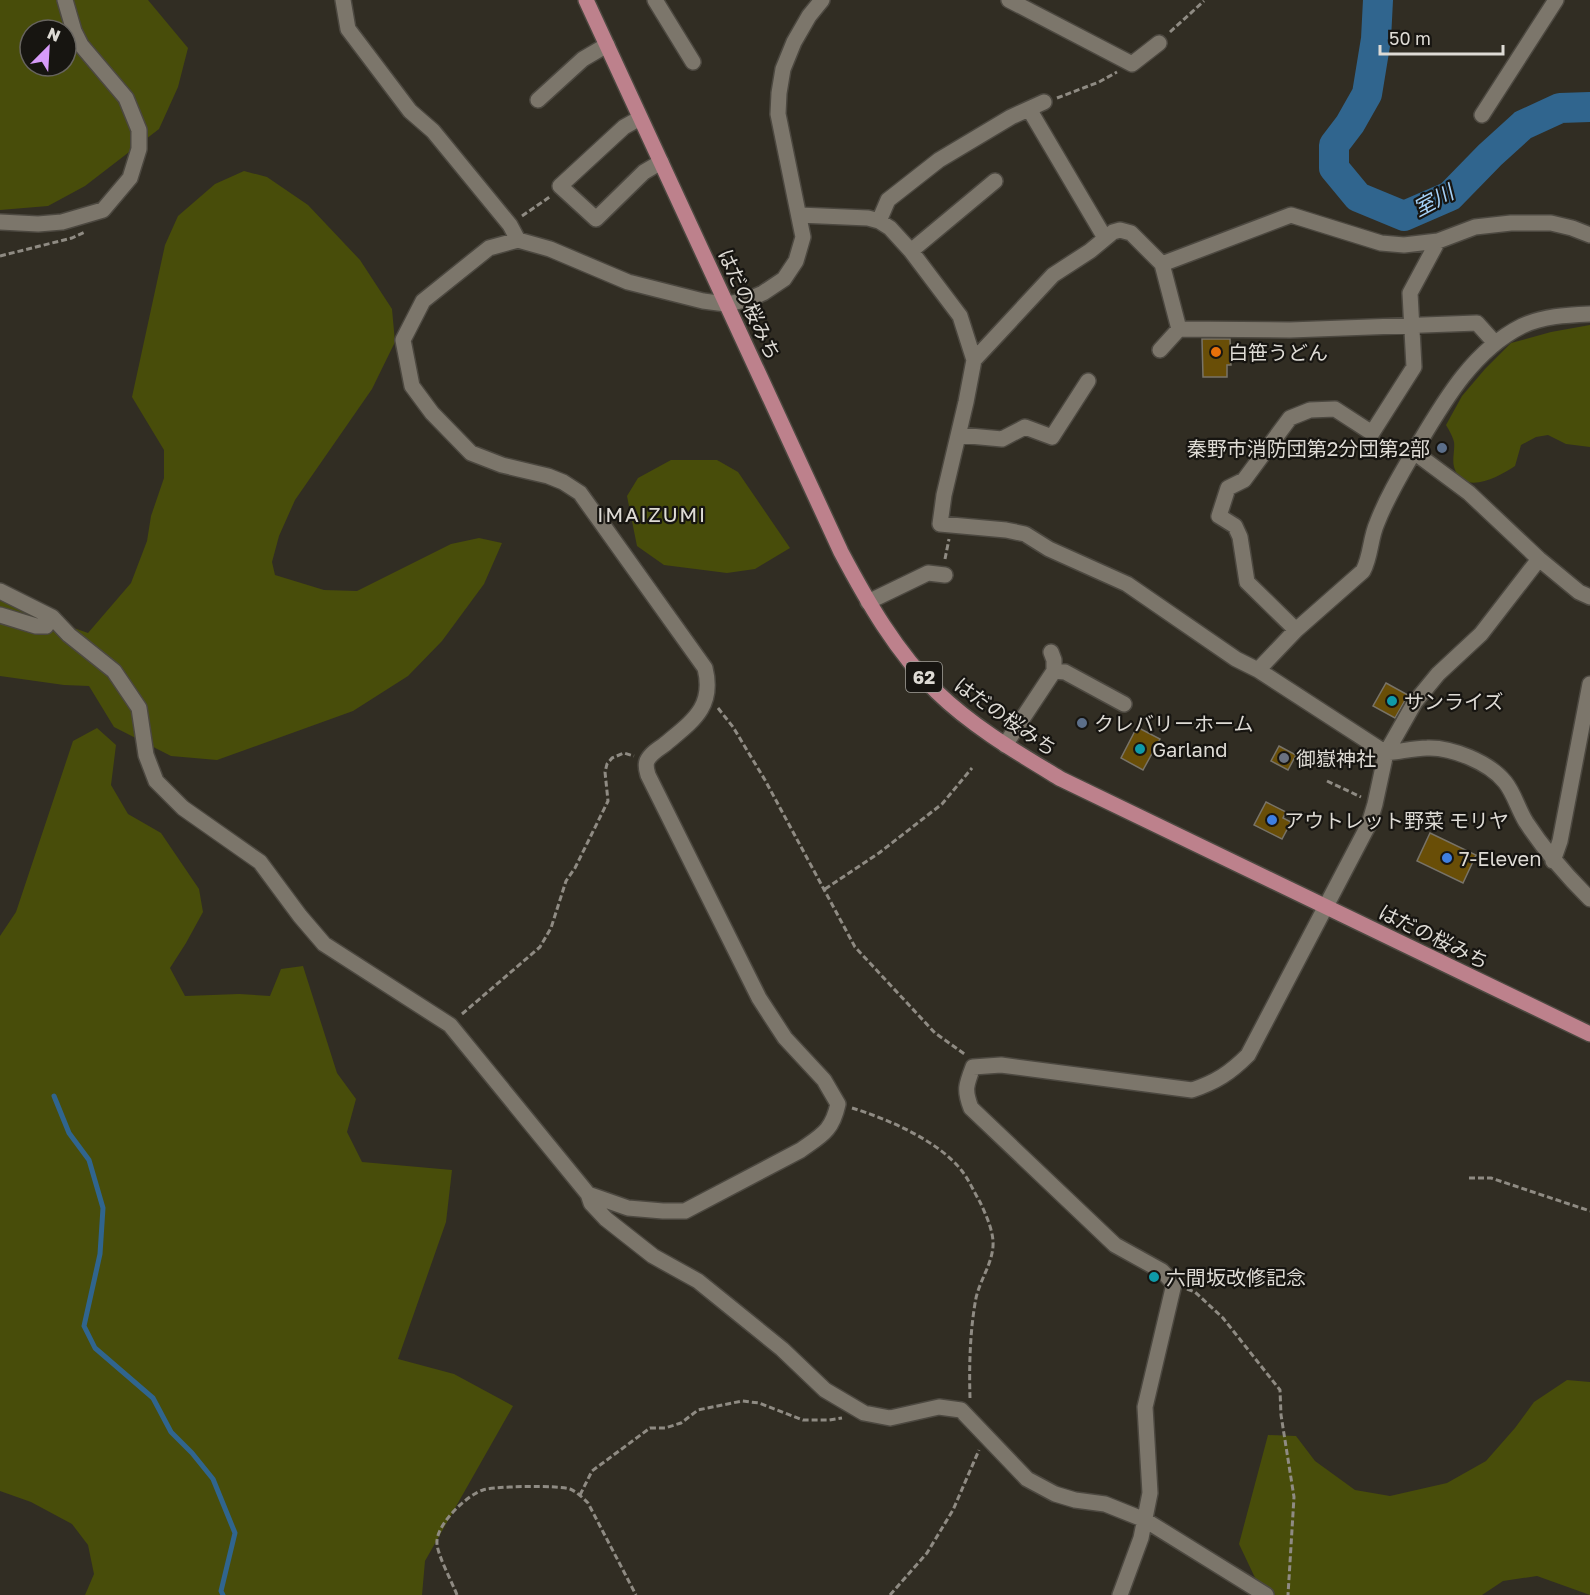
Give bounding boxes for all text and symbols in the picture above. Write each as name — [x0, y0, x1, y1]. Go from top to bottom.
north arrow — [18, 18, 78, 78]
scale bar — [1380, 18, 1503, 56]
text: N — [44, 23, 64, 46]
text: 50 m — [1389, 27, 1431, 49]
water label: 室川 — [1408, 178, 1459, 221]
street label: はだの桜みち — [714, 245, 786, 363]
place label: 白笹うどん — [1228, 340, 1328, 364]
marker: 白笹うどん — [1209, 345, 1223, 359]
place label: 秦野市消防団第2分団第2部 — [1187, 436, 1430, 460]
marker: 秦野市消防団第2分団第2部 — [1435, 441, 1449, 455]
district label: IMAIZUMI — [597, 501, 707, 527]
road number: 62 — [906, 662, 942, 692]
street label: はだの桜みち — [950, 672, 1062, 760]
place label: サンライズ — [1404, 689, 1503, 713]
marker: サンライズ — [1385, 694, 1399, 708]
place label: クレバリーホーム — [1094, 711, 1253, 735]
marker: クレバリーホーム — [1075, 716, 1089, 730]
place label: Garland — [1152, 737, 1228, 761]
marker: Garland — [1133, 742, 1147, 756]
place label: 御嶽神社 — [1296, 746, 1376, 770]
marker: 御嶽神社 — [1277, 751, 1291, 765]
place label: アウトレット野菜 モリヤ — [1284, 808, 1509, 832]
marker: アウトレット野菜 モリヤ — [1265, 813, 1279, 827]
place label: 7-Eleven — [1459, 846, 1542, 870]
marker: 7-Eleven — [1440, 851, 1454, 865]
street label: はだの桜みち — [1375, 899, 1493, 973]
place label: 六間坂改修記念 — [1166, 1265, 1306, 1289]
marker: 六間坂改修記念 — [1147, 1270, 1161, 1284]

